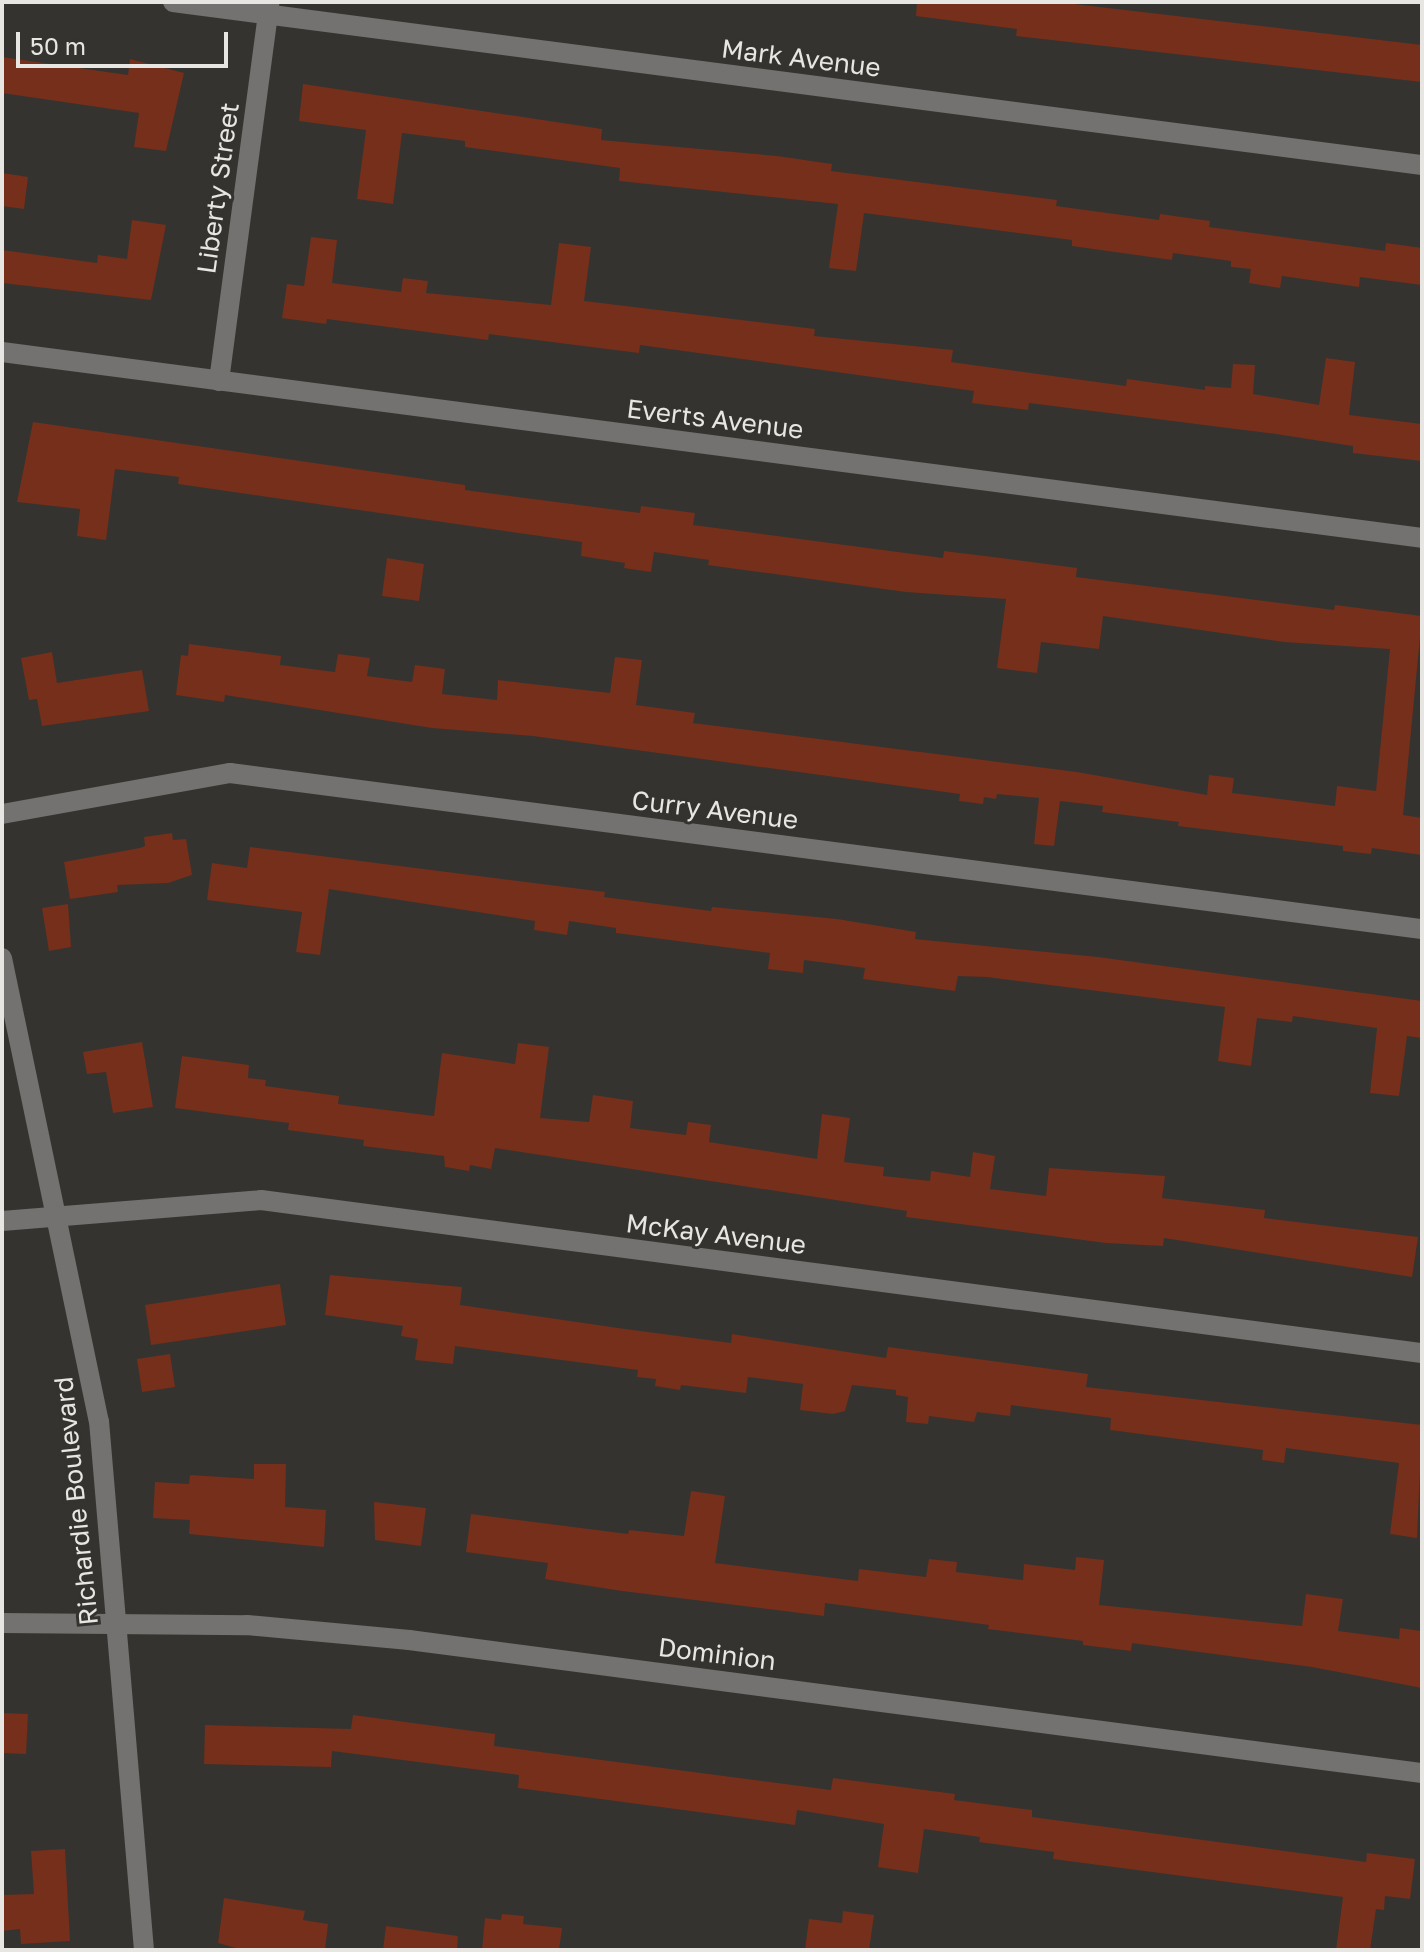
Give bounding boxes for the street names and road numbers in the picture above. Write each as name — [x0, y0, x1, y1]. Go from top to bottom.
street label: Mark Avenue — [720, 33, 882, 83]
street label: Liberty Street — [191, 100, 245, 276]
street label: Everts Avenue — [625, 393, 805, 445]
street label: Curry Avenue — [630, 784, 800, 836]
street label: McKay Avenue — [624, 1207, 808, 1261]
street label: Richardie Boulevard — [47, 1375, 105, 1627]
street label: Dominion — [656, 1631, 778, 1677]

